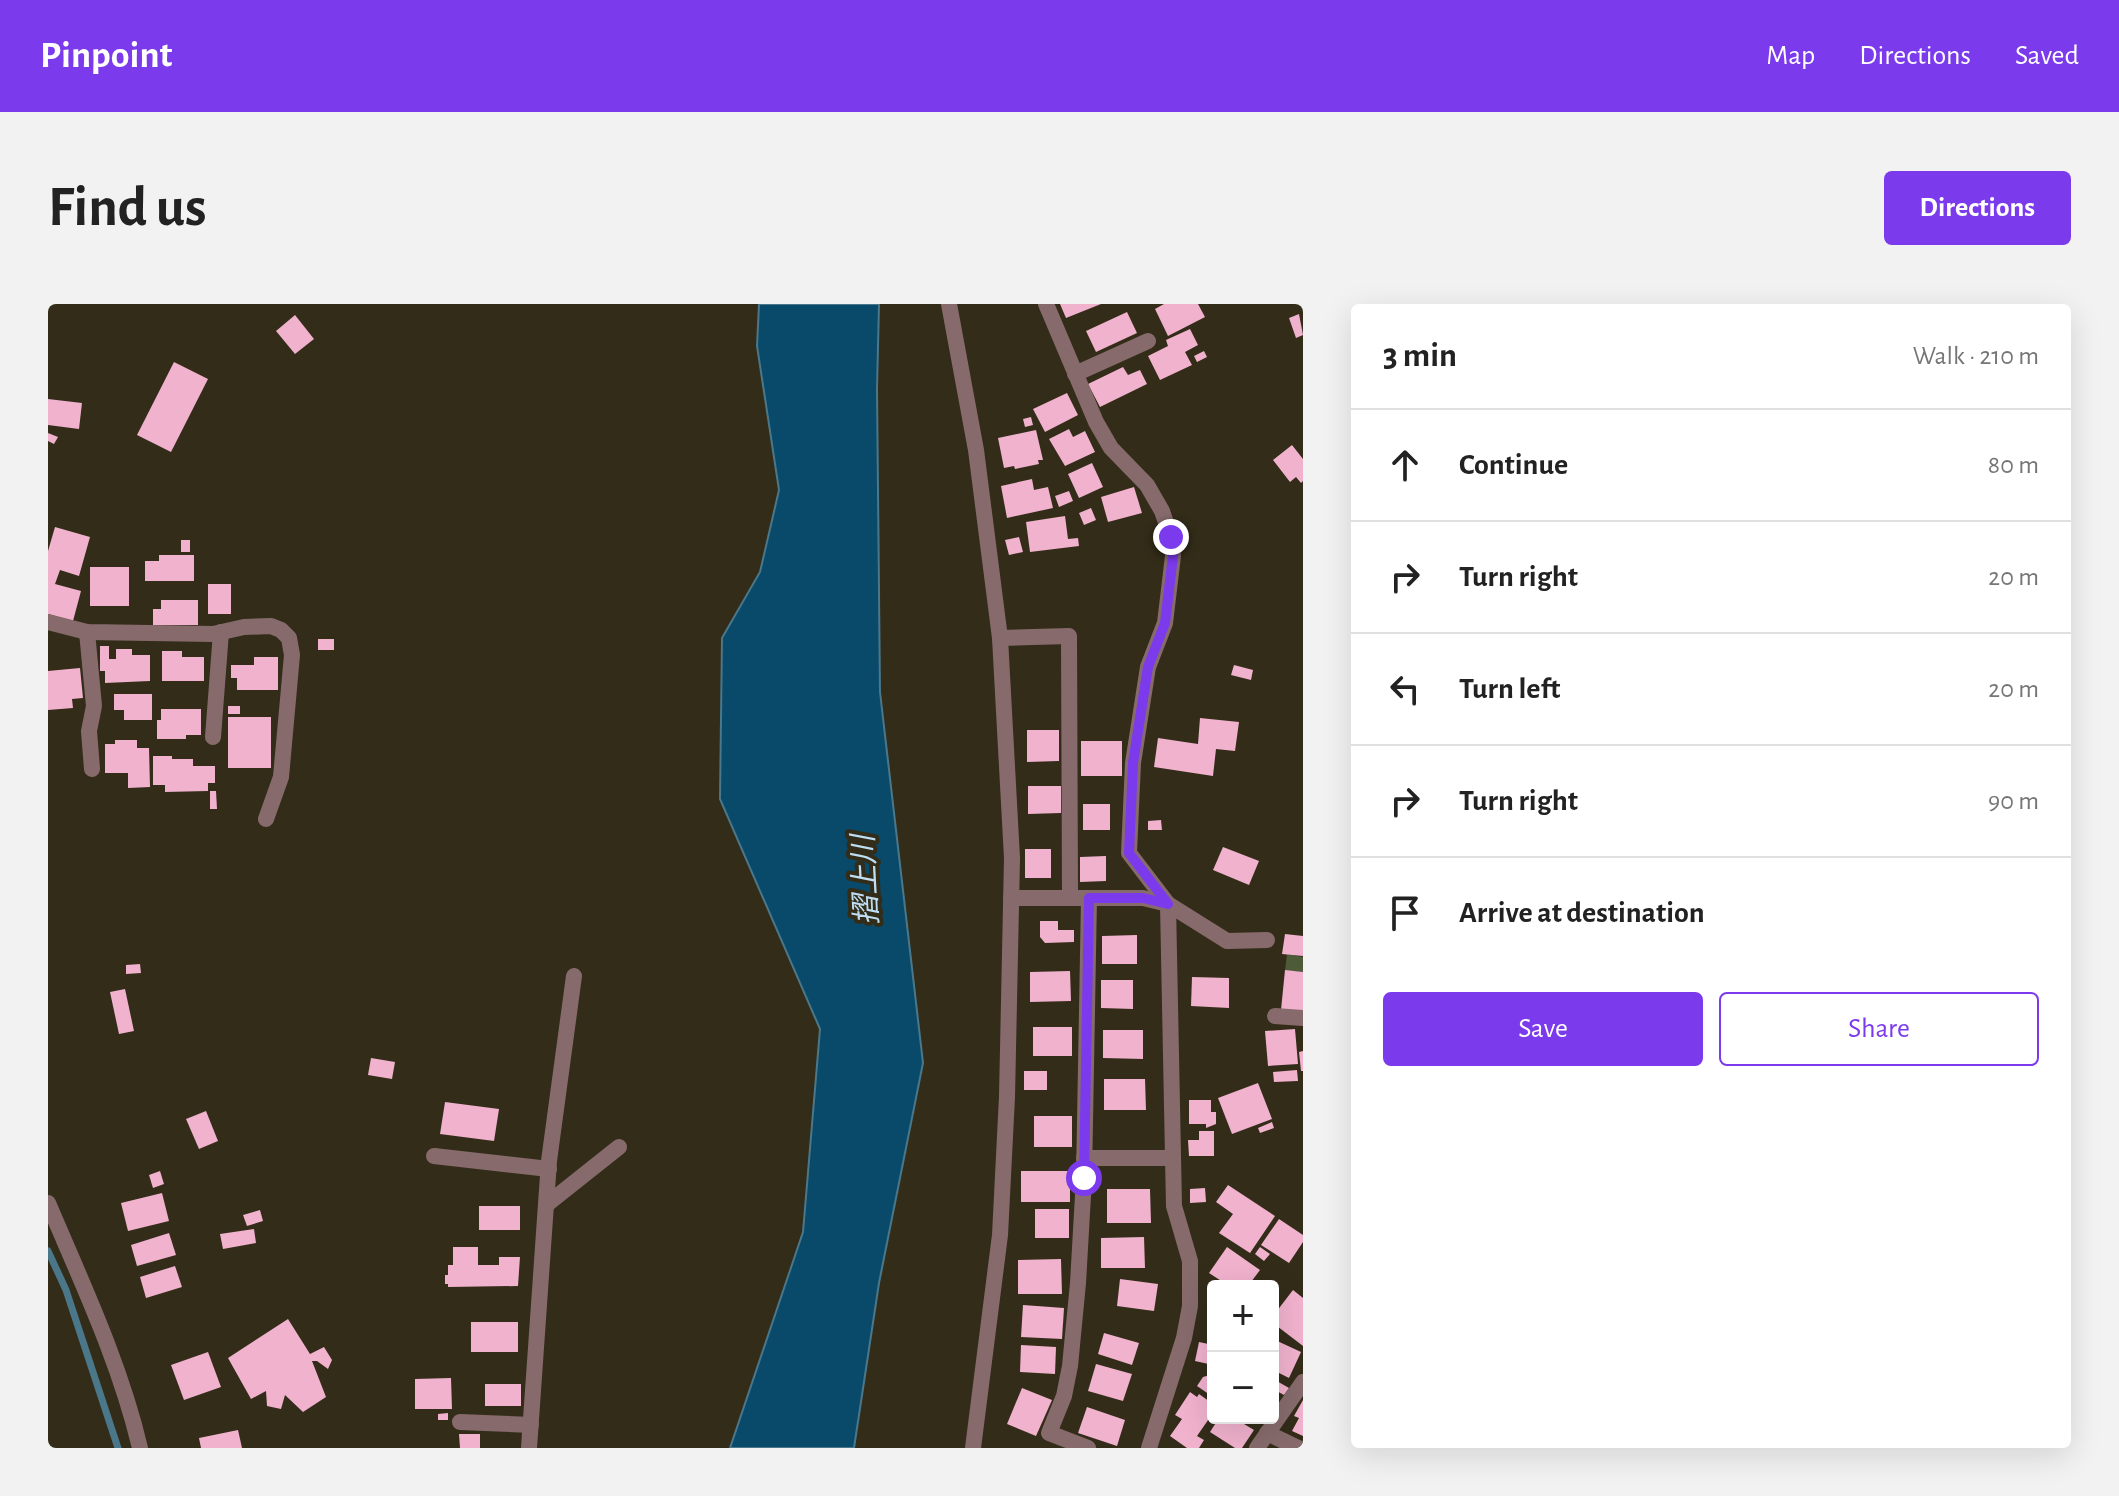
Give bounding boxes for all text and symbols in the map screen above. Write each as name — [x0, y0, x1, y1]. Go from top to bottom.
text: Pinpoint — [40, 37, 172, 75]
text: Map — [1766, 42, 1815, 70]
text: Directions — [1859, 42, 1971, 70]
text: Saved — [2015, 42, 2079, 70]
button: Directions — [1884, 171, 2071, 245]
text: Find us — [48, 180, 206, 236]
text: 3 min — [1383, 339, 1457, 373]
text: Walk · 210 m — [1913, 343, 2039, 369]
icon: ahead — [1383, 443, 1427, 487]
text: Continue — [1459, 450, 1568, 480]
text: 80 m — [1988, 452, 2039, 478]
route end — [1153, 519, 1189, 555]
icon: right — [1383, 555, 1427, 599]
text: Turn right — [1459, 562, 1578, 592]
text: 20 m — [1988, 564, 2039, 590]
icon: left — [1383, 667, 1427, 711]
text: Turn left — [1459, 674, 1560, 704]
text: 20 m — [1988, 676, 2039, 702]
icon: right — [1383, 779, 1427, 823]
text: Turn right — [1459, 786, 1578, 816]
text: 90 m — [1988, 788, 2039, 814]
water label: 摺上川 — [847, 831, 883, 926]
icon: arrive — [1383, 891, 1427, 935]
text: Arrive at destination — [1459, 898, 1705, 928]
button: Save — [1383, 992, 1703, 1066]
button: Share — [1719, 992, 2039, 1066]
route start — [1066, 1160, 1102, 1196]
map controls — [1207, 1280, 1279, 1424]
button: + — [1207, 1280, 1279, 1352]
button: − — [1207, 1352, 1279, 1424]

